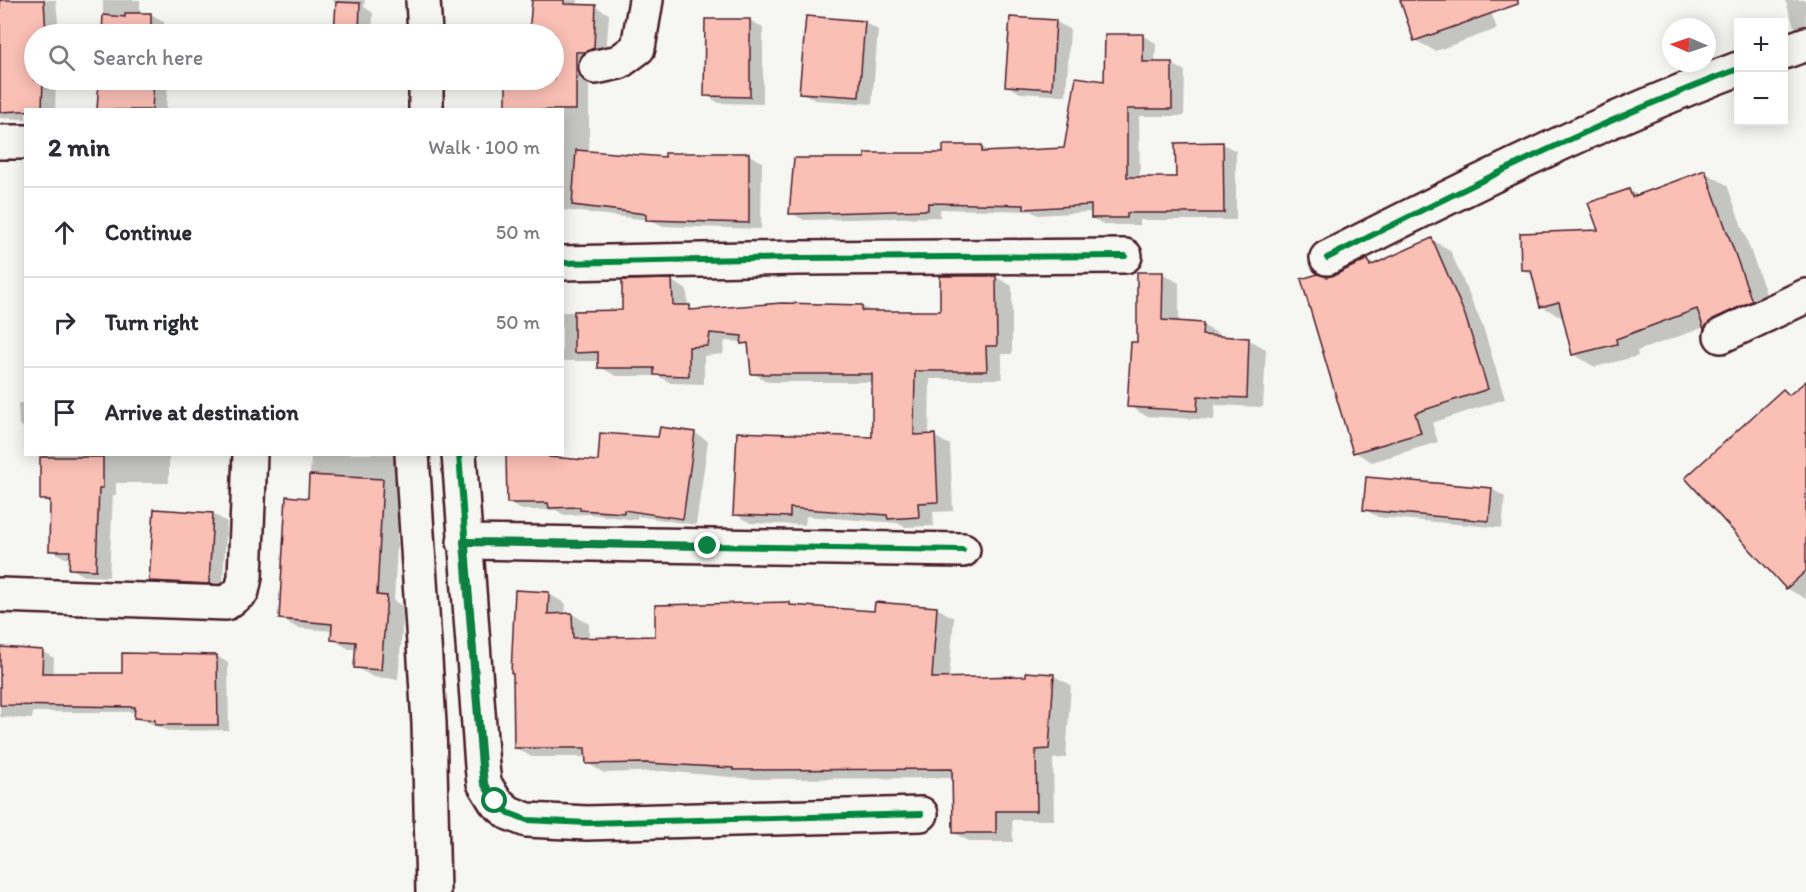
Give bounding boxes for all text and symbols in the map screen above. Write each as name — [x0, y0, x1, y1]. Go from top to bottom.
north arrow — [1662, 18, 1716, 72]
map controls — [1734, 18, 1788, 126]
button: + — [1734, 18, 1788, 72]
search box — [24, 24, 564, 90]
icon: search — [45, 41, 78, 74]
text: Search here — [93, 44, 203, 71]
button: − — [1734, 72, 1788, 126]
text: 2 min — [48, 131, 110, 163]
text: Walk · 100 m — [428, 135, 540, 159]
icon: ahead — [48, 216, 81, 249]
text: Continue — [105, 219, 192, 246]
text: 50 m — [496, 220, 540, 244]
icon: right — [48, 306, 81, 339]
text: Turn right — [105, 309, 199, 336]
text: 50 m — [496, 310, 540, 334]
icon: arrive — [48, 396, 81, 429]
text: Arrive at destination — [105, 399, 299, 426]
route end — [694, 532, 720, 558]
route start — [481, 787, 507, 813]

